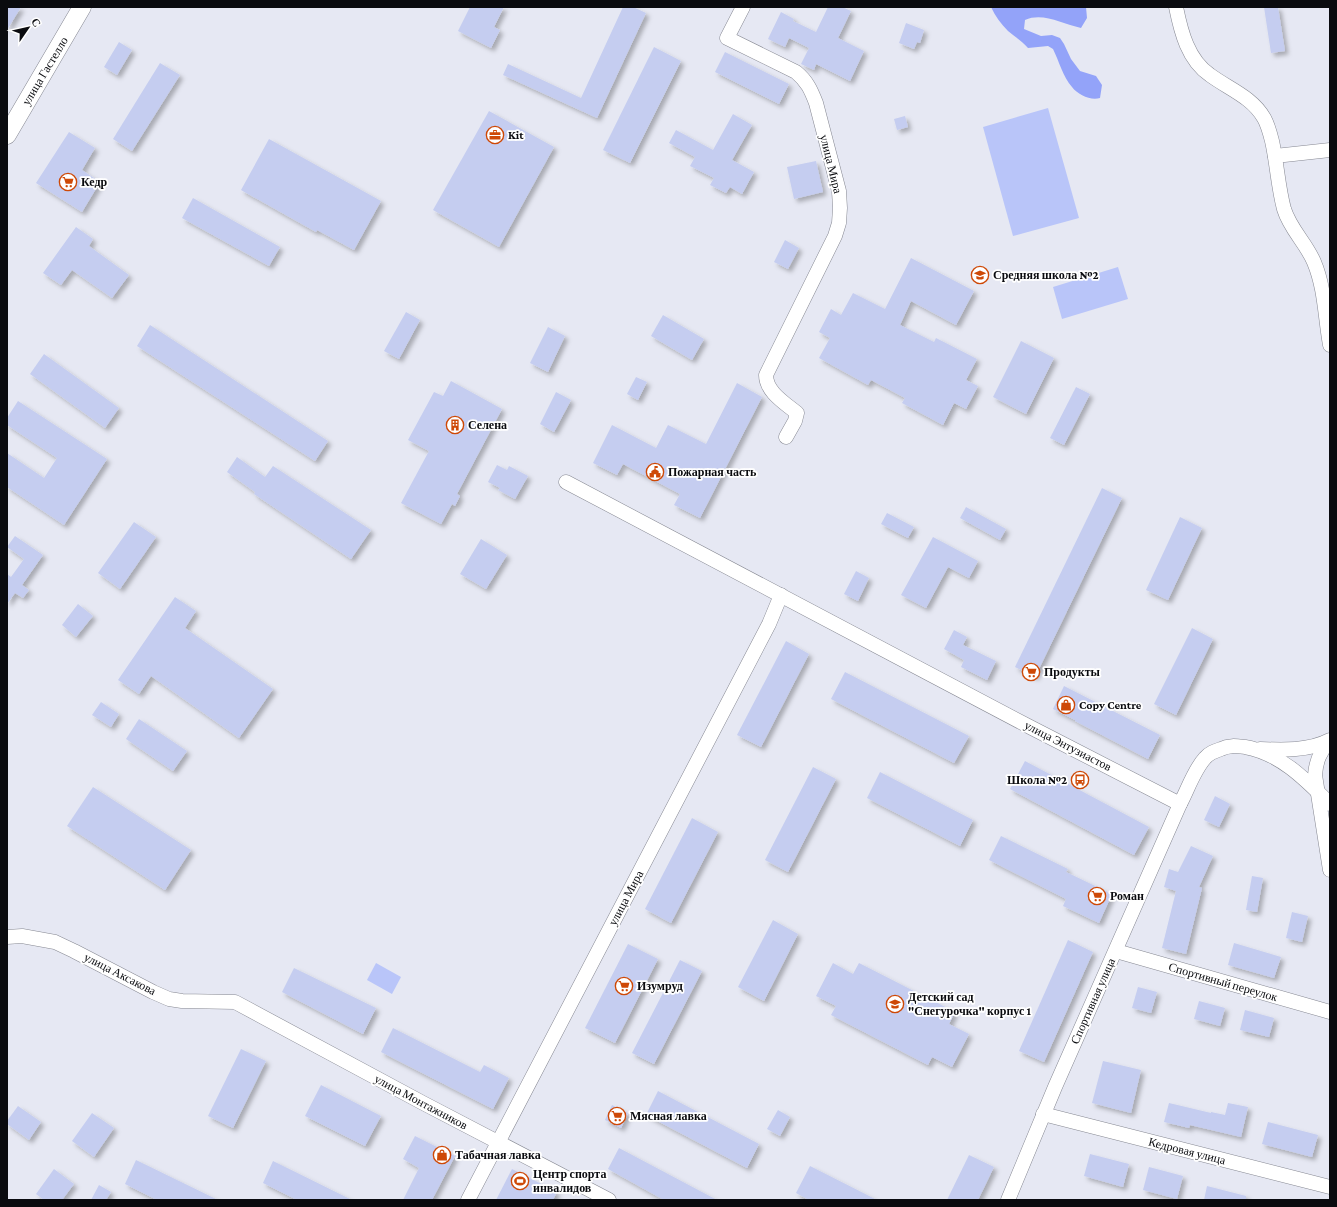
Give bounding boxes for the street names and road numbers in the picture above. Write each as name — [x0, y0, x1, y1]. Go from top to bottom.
street label: улица Гастелло — [19, 34, 71, 108]
street label: улица Мира — [817, 133, 845, 196]
street label: улица Энтузиастов — [1022, 718, 1114, 774]
street label: улица Мира — [606, 868, 647, 928]
street label: улица Аксакова — [82, 950, 159, 998]
street label: Спортивная улица — [1068, 955, 1119, 1046]
street label: Спортивный переулок — [1167, 960, 1279, 1004]
street label: улица Монтажников — [372, 1072, 470, 1133]
street label: Кедровая улица — [1147, 1135, 1228, 1168]

